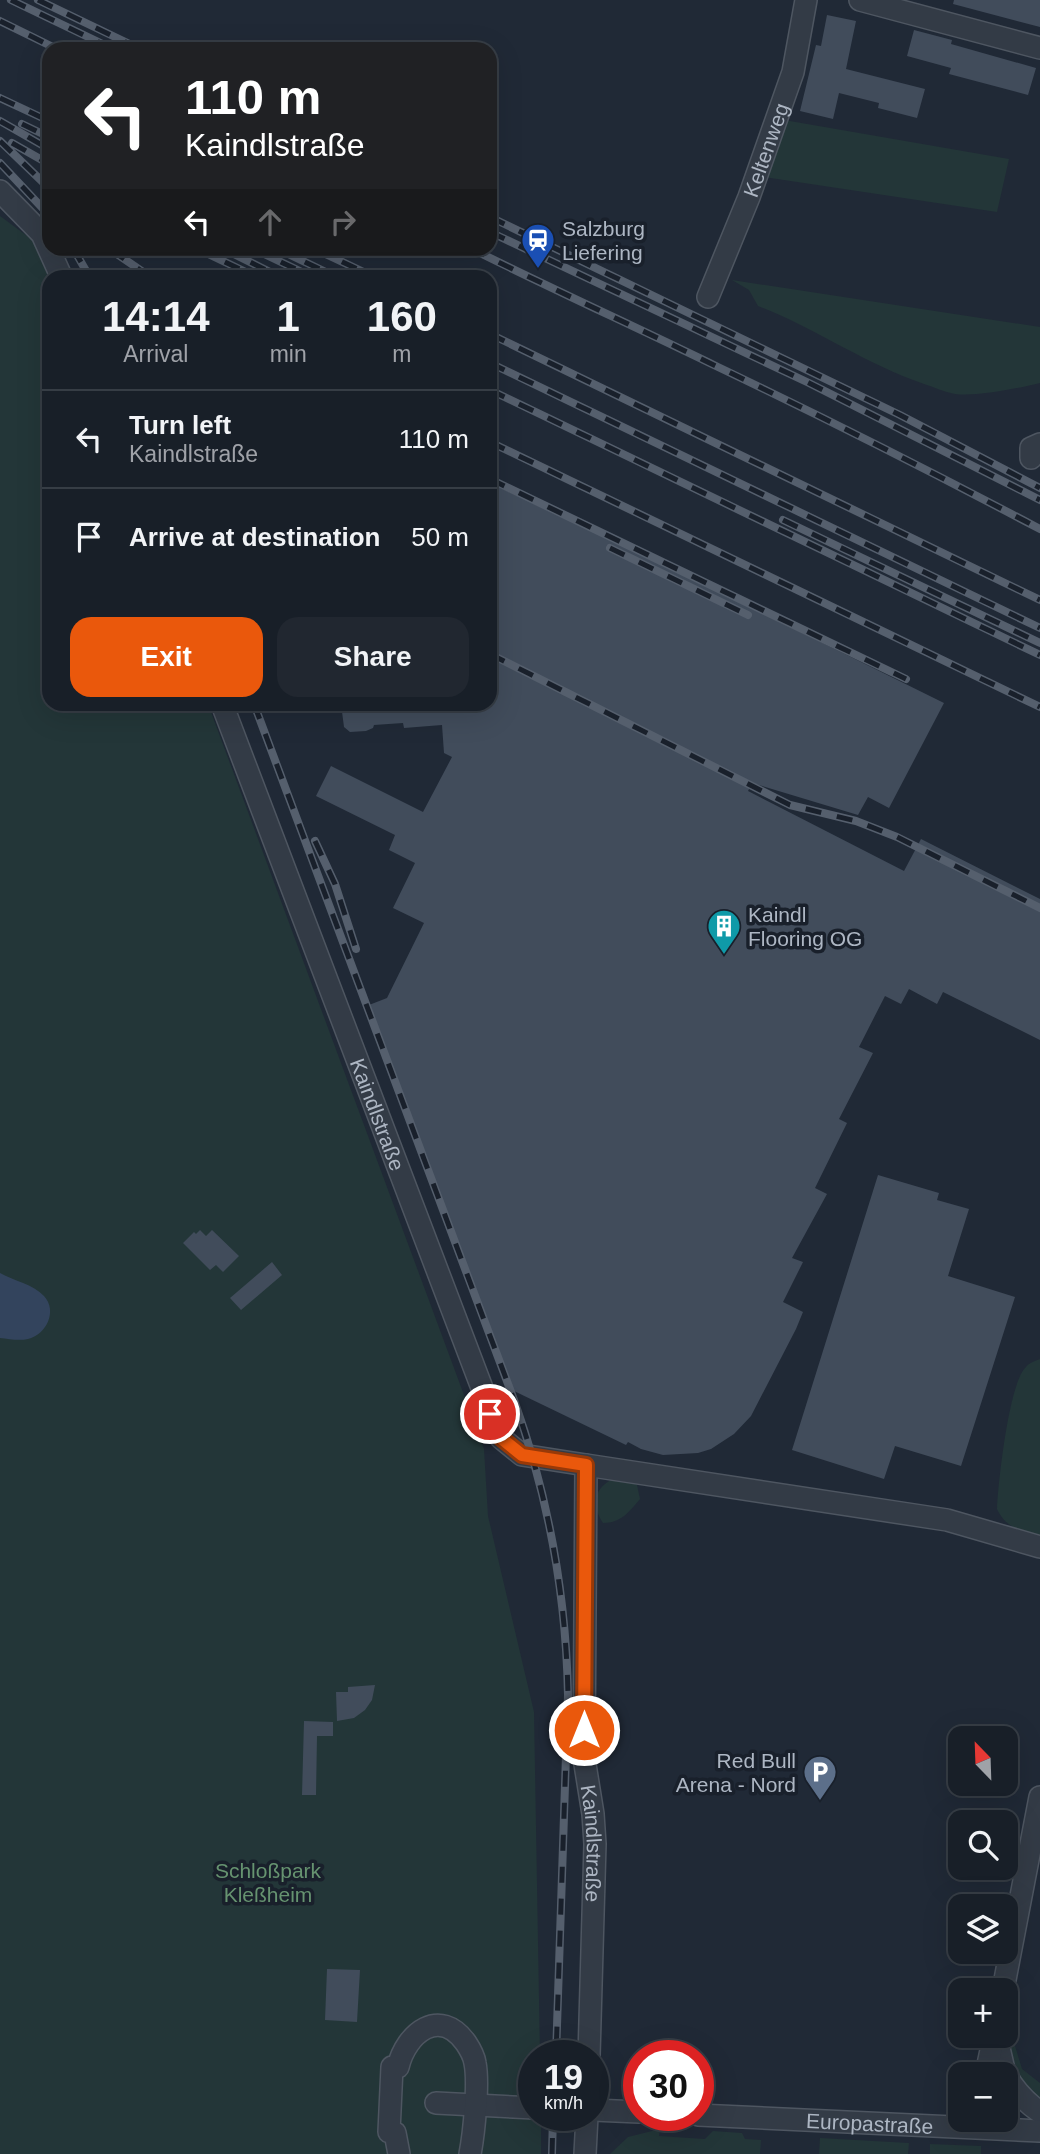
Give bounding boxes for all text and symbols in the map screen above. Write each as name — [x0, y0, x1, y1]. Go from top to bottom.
icon: left — [70, 70, 161, 161]
text: 110 m — [185, 70, 321, 124]
street label: Keltenweg — [738, 100, 793, 200]
text: Kaindlstraße — [185, 127, 365, 163]
icon: left — [178, 203, 216, 241]
icon: ahead — [251, 203, 289, 241]
icon: right — [324, 203, 362, 241]
place label: Salzburg Liefering — [562, 217, 645, 264]
station icon: Salzburg Liefering — [519, 221, 557, 270]
text: 14:14 — [102, 293, 210, 340]
text: 1 — [276, 293, 300, 340]
text: 160 — [367, 293, 437, 340]
text: Arrival — [123, 341, 188, 367]
text: min — [270, 341, 307, 367]
text: m — [392, 341, 411, 367]
text: Turn left — [129, 410, 231, 440]
icon: left — [70, 420, 108, 458]
text: 110 m — [399, 424, 469, 454]
text: Kaindlstraße — [129, 441, 258, 467]
icon: arrive — [70, 518, 108, 556]
text: Arrive at destination — [129, 522, 380, 552]
text: 50 m — [411, 522, 469, 552]
button: Exit — [70, 617, 263, 697]
button: Share — [277, 617, 469, 697]
place label: Kaindl Flooring OG — [748, 903, 862, 950]
building icon: Kaindl Flooring OG — [705, 907, 743, 956]
street label: Kaindlstraße — [346, 1055, 410, 1174]
pin — [460, 1384, 520, 1444]
icon: arrive — [471, 1395, 509, 1433]
position arrow — [547, 1693, 621, 1767]
north arrow — [948, 1726, 1018, 1796]
map controls — [948, 1726, 1018, 2132]
place label: Red Bull Arena - Nord — [676, 1749, 796, 1796]
parking icon: Red Bull Arena - Nord — [801, 1753, 839, 1802]
street label: Kaindlstraße — [577, 1783, 607, 1902]
button: search — [948, 1810, 1018, 1880]
park label: Schloßpark Kleßheim — [215, 1859, 322, 1906]
button: layers — [948, 1894, 1018, 1964]
button: + — [948, 1978, 1018, 2048]
speed limit sign: 30 — [623, 2040, 714, 2131]
text: 19 — [544, 2057, 583, 2096]
button: − — [948, 2062, 1018, 2132]
text: km/h — [544, 2093, 583, 2113]
street label: Europastraße — [806, 2109, 934, 2138]

